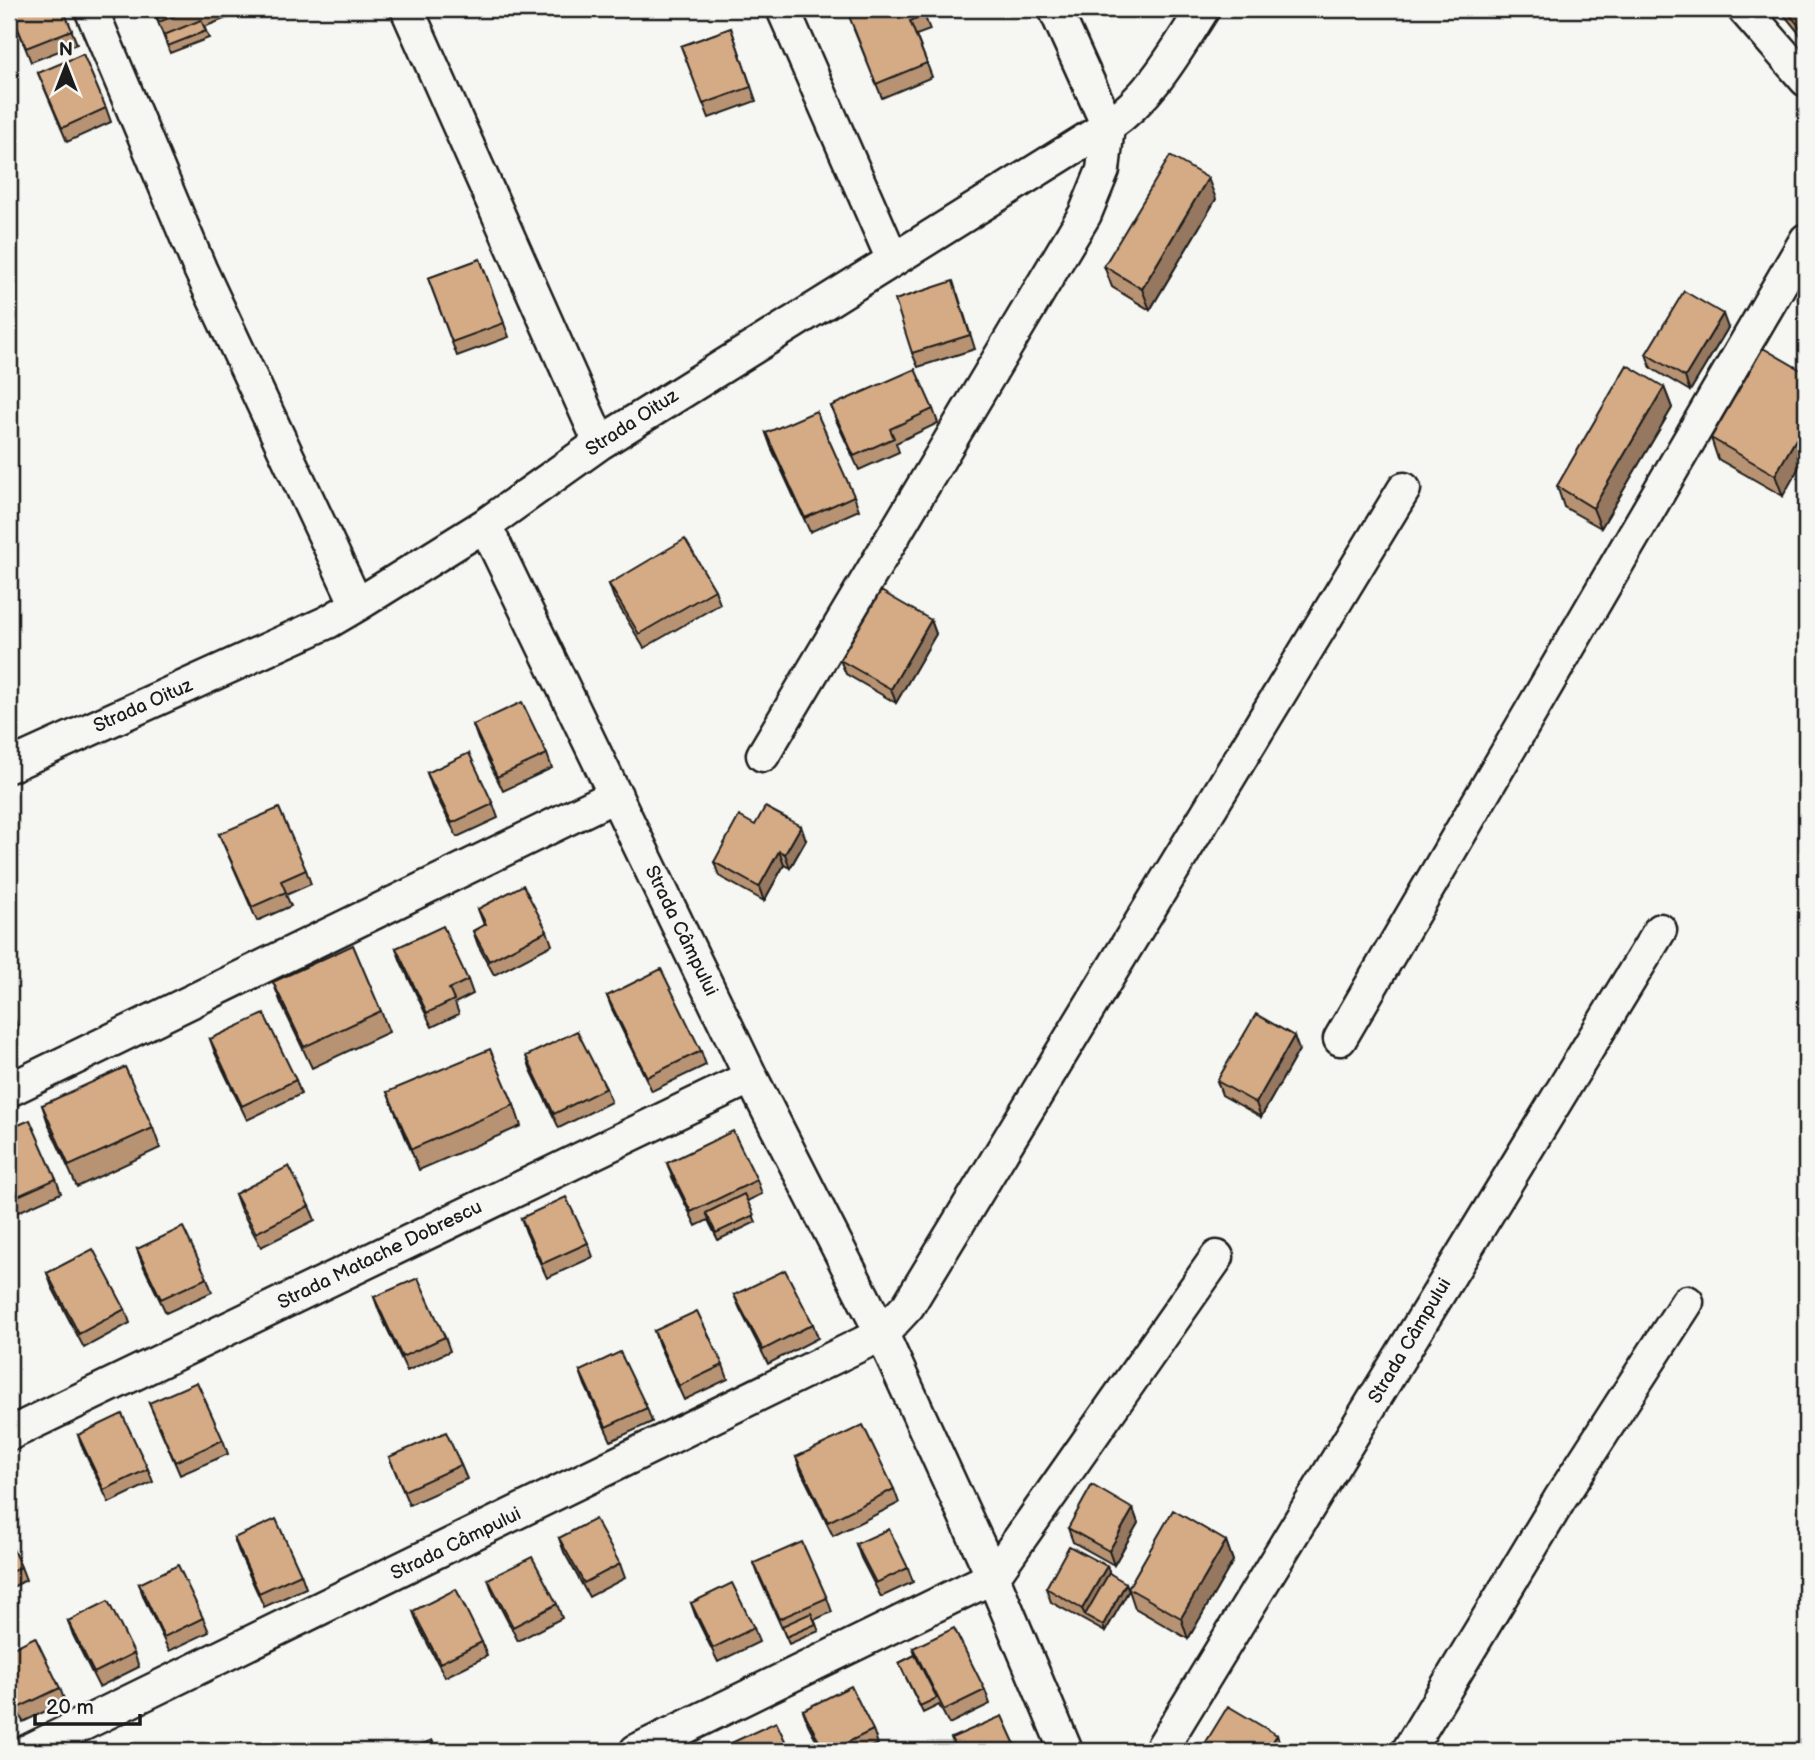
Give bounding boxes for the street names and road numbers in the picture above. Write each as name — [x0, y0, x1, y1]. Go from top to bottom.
street label: Strada Oituz — [581, 384, 683, 461]
street label: Strada Oituz — [90, 674, 197, 738]
street label: Strada Câmpului — [640, 862, 722, 1000]
street label: Strada Matache Dobrescu — [274, 1195, 486, 1315]
street label: Strada Câmpului — [1364, 1274, 1456, 1408]
street label: Strada Câmpului — [387, 1503, 525, 1585]

